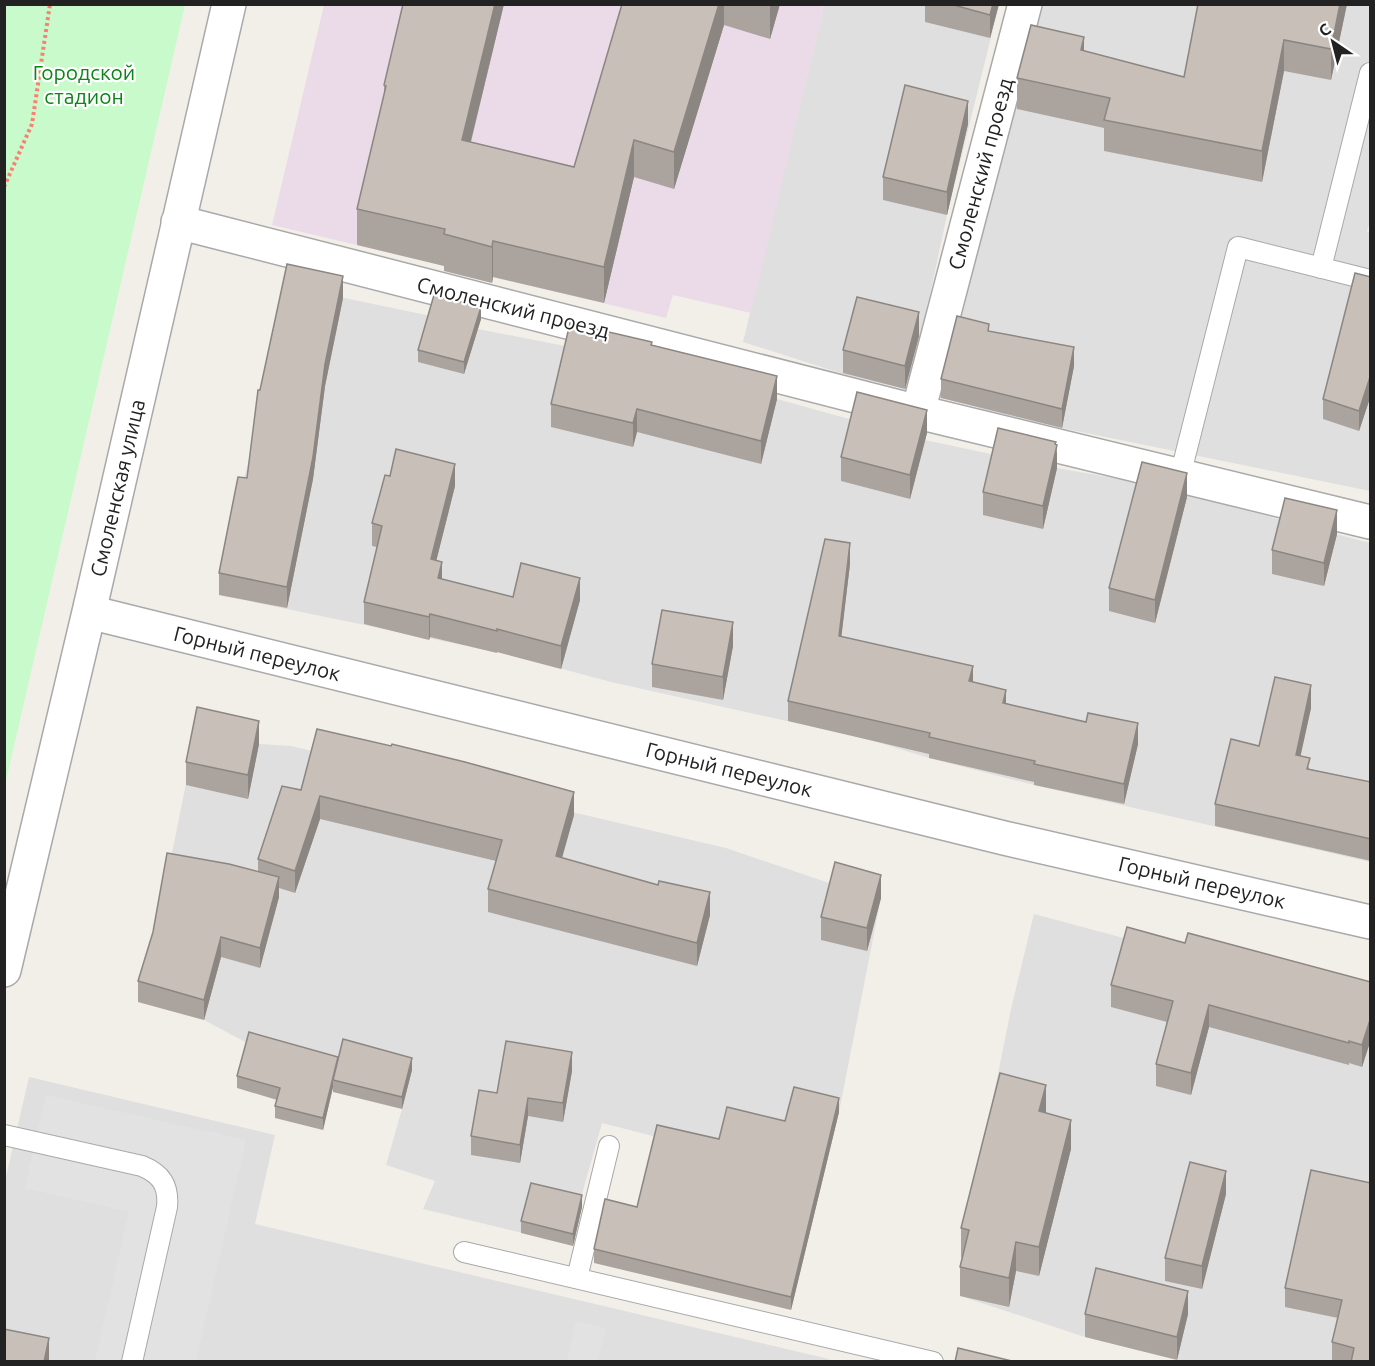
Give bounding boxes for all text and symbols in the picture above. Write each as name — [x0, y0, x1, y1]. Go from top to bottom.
north arrow — [1303, 12, 1363, 72]
text: С — [1315, 19, 1334, 40]
park label: Городской стадион — [33, 60, 135, 108]
street label: Смоленский проезд — [943, 75, 1017, 272]
street label: Смоленский проезд — [415, 272, 612, 343]
street label: Смоленская улица — [85, 397, 149, 579]
street label: Горный переулок — [172, 621, 343, 685]
street label: Горный переулок — [644, 737, 815, 801]
street label: Горный переулок — [1116, 851, 1288, 913]

